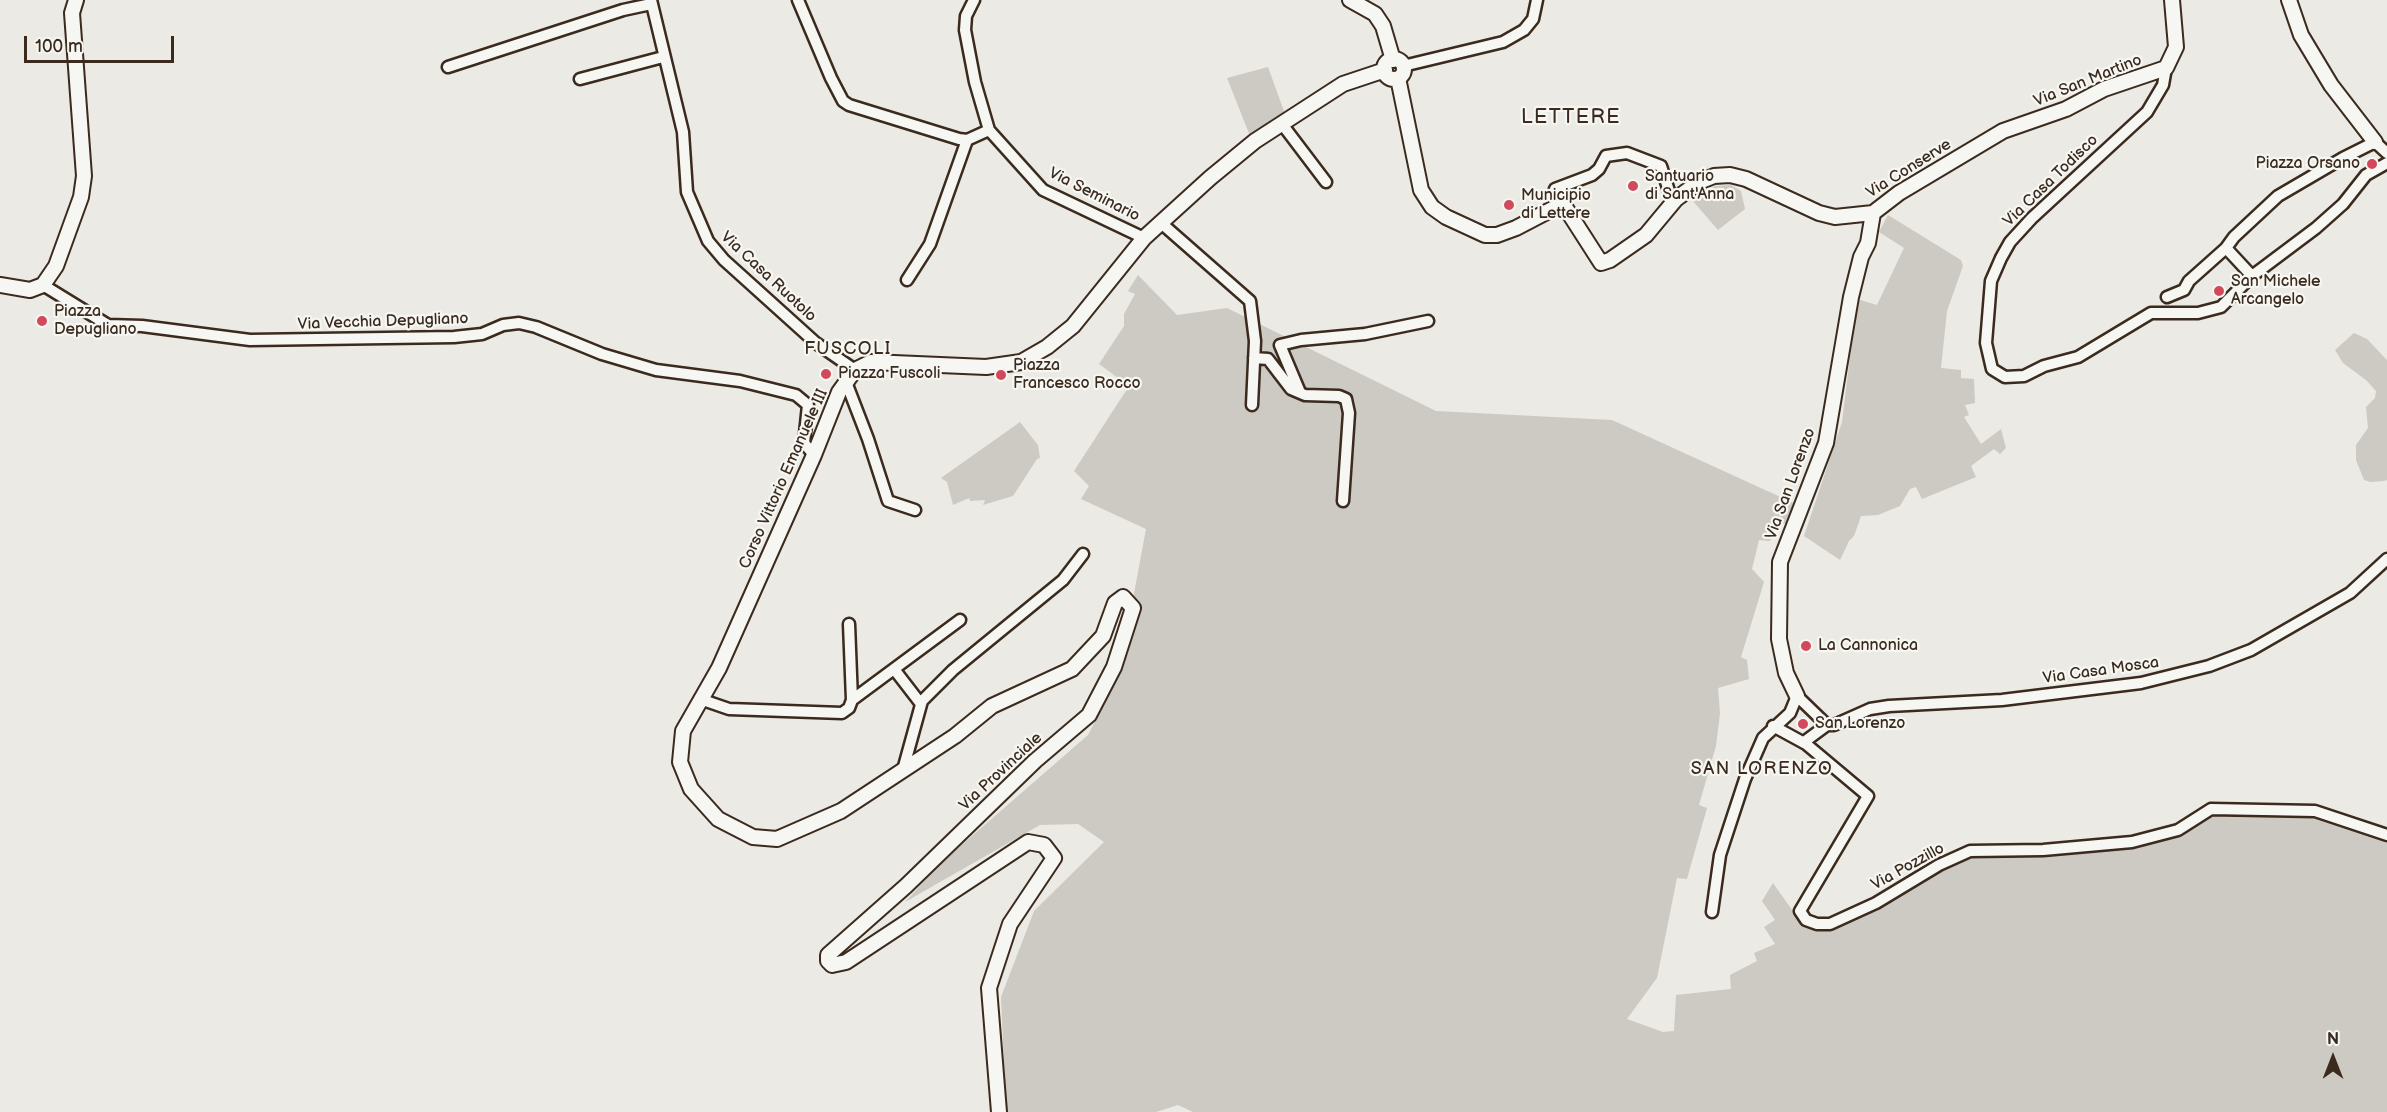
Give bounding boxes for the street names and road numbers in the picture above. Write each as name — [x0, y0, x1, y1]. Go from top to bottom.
street label: Via San Martino — [2031, 51, 2145, 111]
street label: Via Casa Todisco — [2000, 131, 2102, 231]
street label: Via Conserve — [1863, 135, 1955, 203]
street label: Via Seminario — [1045, 164, 1143, 226]
street label: Via Casa Ruotolo — [716, 228, 820, 326]
street label: Via Vecchia Depugliano — [297, 309, 469, 335]
street label: Corso Vittorio Emanuele III — [736, 386, 832, 572]
street label: Via San Lorenzo — [1762, 426, 1820, 542]
street label: Via Casa Mosca — [2042, 653, 2160, 689]
street label: Via Provinciale — [956, 729, 1046, 815]
street label: Via Pozzillo — [1868, 839, 1948, 895]

